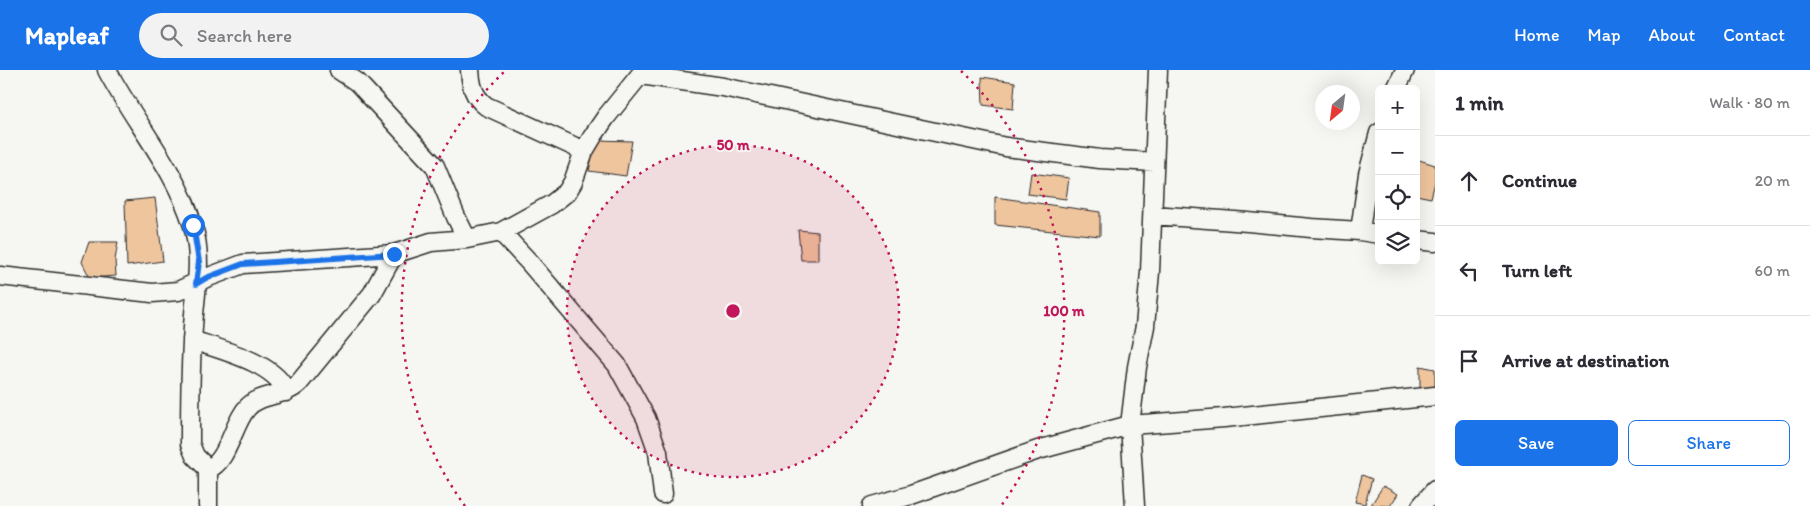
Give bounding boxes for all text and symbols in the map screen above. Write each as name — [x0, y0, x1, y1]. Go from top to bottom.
search box — [139, 13, 489, 58]
text: Mapleaf — [25, 21, 109, 50]
icon: search — [157, 21, 185, 49]
text: Search here — [197, 24, 292, 47]
text: Home — [1514, 24, 1560, 46]
text: Map — [1588, 24, 1621, 46]
text: About — [1649, 24, 1695, 46]
text: Contact — [1723, 24, 1785, 46]
north arrow — [1315, 85, 1360, 130]
map controls — [1375, 85, 1420, 265]
button: + — [1375, 85, 1420, 130]
text: 1 min — [1455, 90, 1504, 115]
text: Walk · 80 m — [1709, 93, 1790, 112]
button: − — [1375, 130, 1420, 175]
text: 50 m — [716, 136, 750, 154]
icon: ahead — [1455, 167, 1483, 195]
text: Continue — [1502, 169, 1577, 192]
text: 20 m — [1755, 171, 1790, 190]
button: locate — [1375, 175, 1420, 220]
route start — [182, 214, 205, 237]
button: layers — [1375, 220, 1420, 265]
route end — [383, 243, 406, 266]
icon: left — [1455, 257, 1483, 285]
text: Turn left — [1502, 259, 1572, 282]
text: 60 m — [1755, 261, 1790, 280]
centre of rings — [724, 302, 742, 320]
text: 100 m — [1043, 302, 1085, 320]
icon: arrive — [1455, 347, 1483, 375]
text: Arrive at destination — [1502, 349, 1669, 372]
button: Save — [1455, 420, 1618, 466]
button: Share — [1628, 420, 1790, 466]

